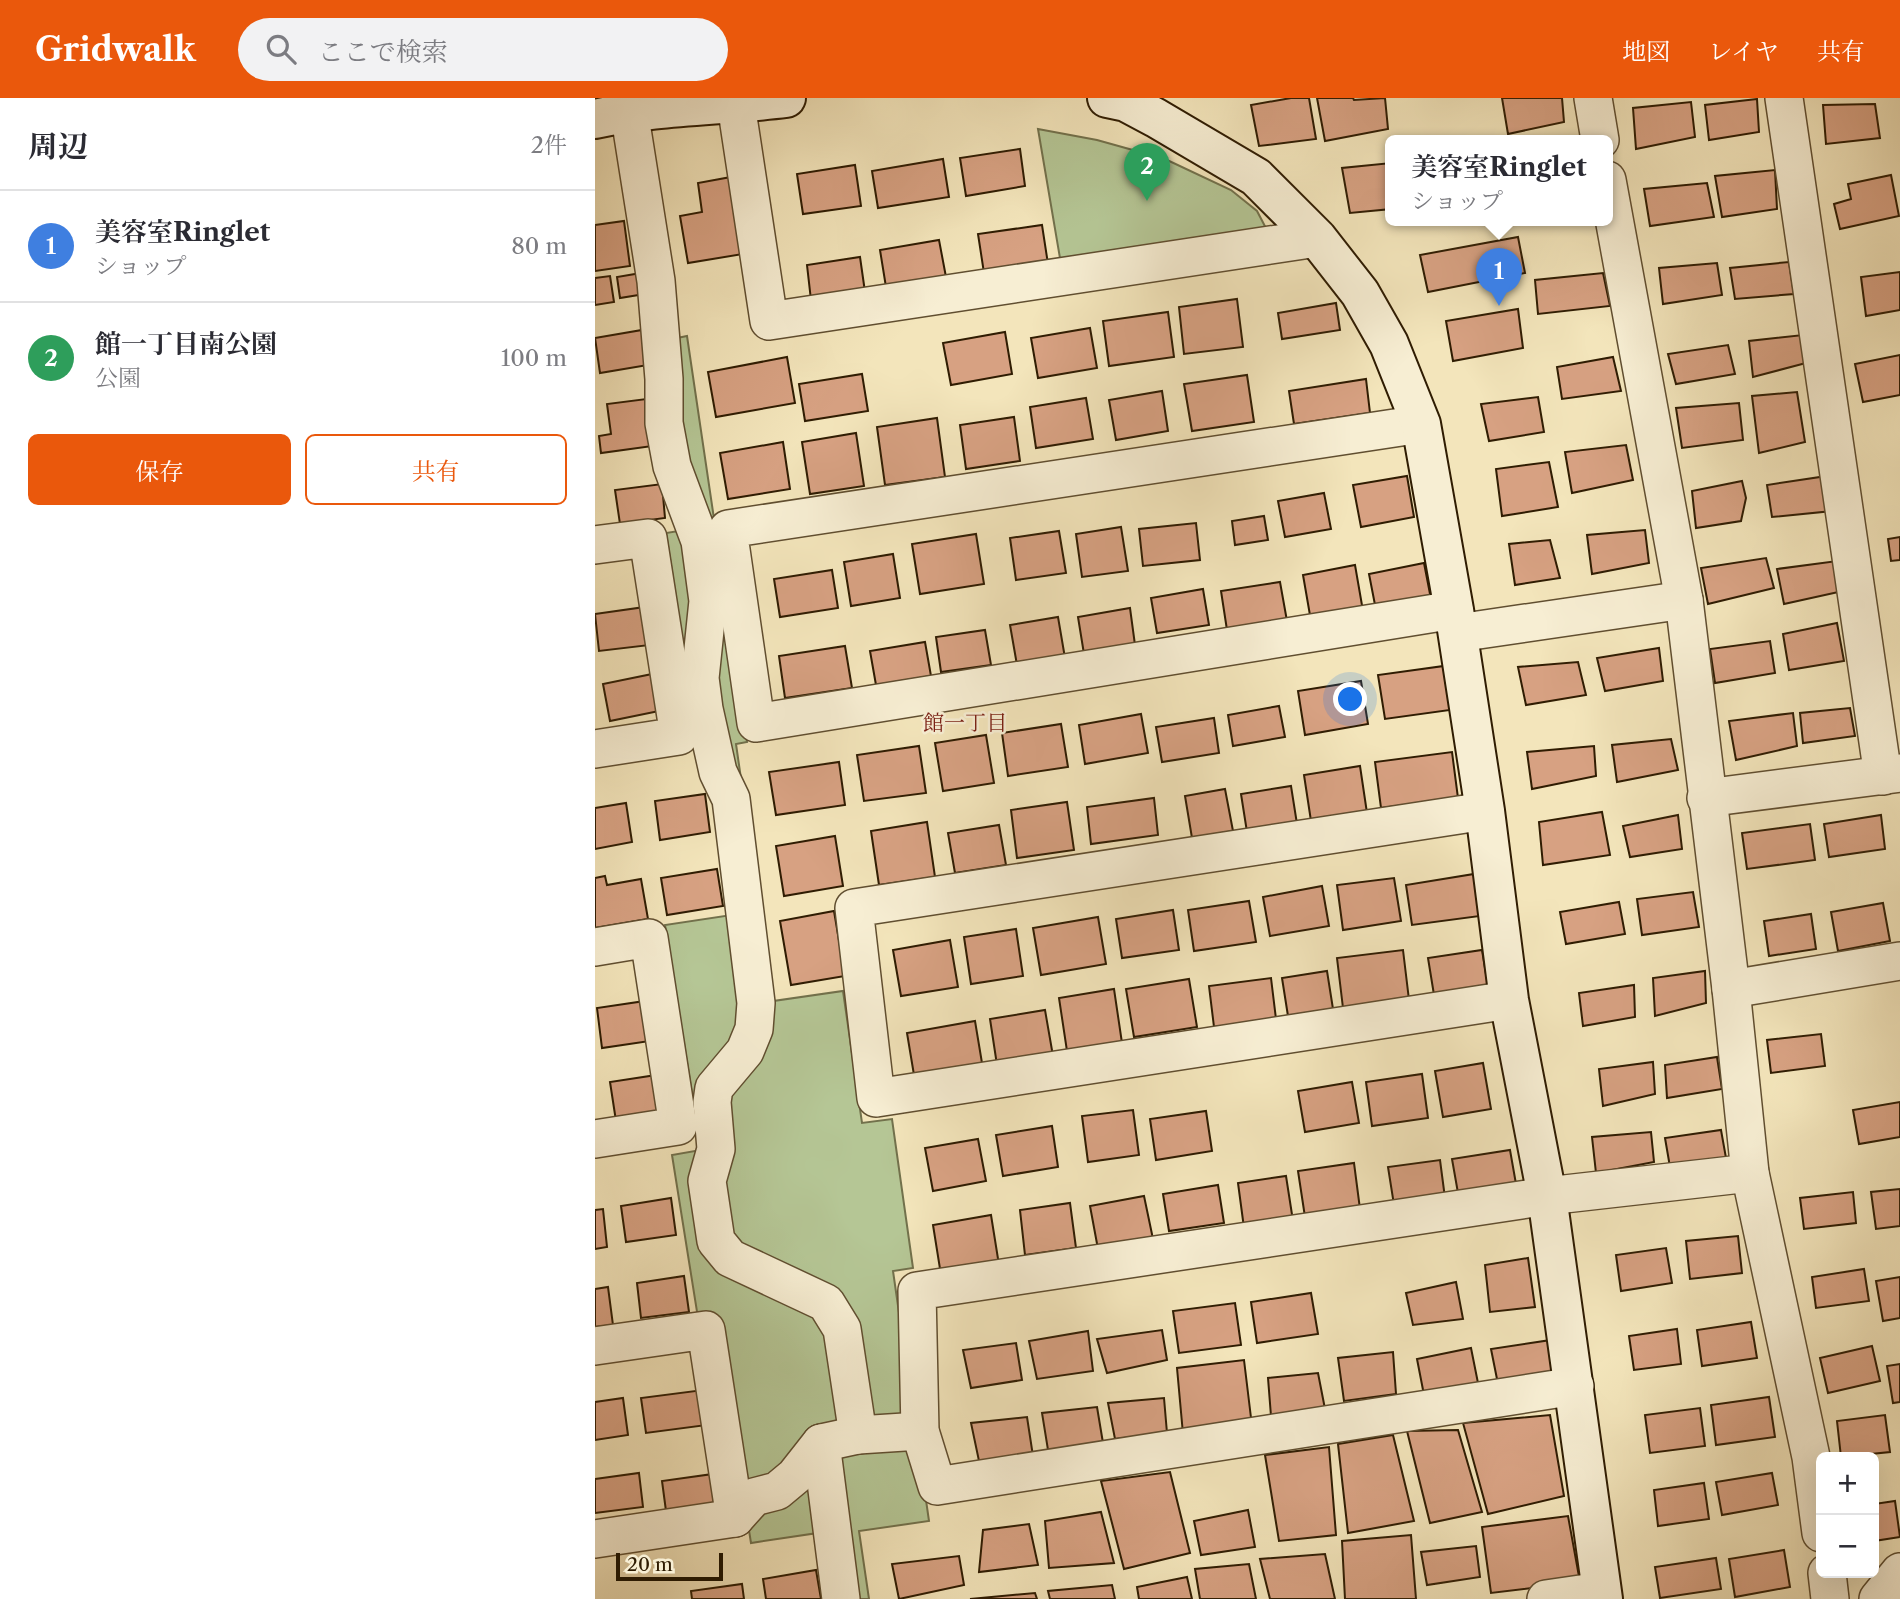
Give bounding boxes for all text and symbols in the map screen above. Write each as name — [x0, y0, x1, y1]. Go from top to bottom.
search box — [238, 18, 728, 81]
text: Gridwalk — [35, 29, 196, 70]
icon: search — [262, 30, 300, 68]
text: ここで検索 — [318, 36, 448, 68]
text: 地図 — [1622, 37, 1670, 66]
text: レイヤ — [1708, 37, 1779, 66]
text: 共有 — [1817, 37, 1865, 66]
text: 周辺 — [28, 128, 88, 165]
text: 2件 — [531, 131, 567, 159]
popup — [1385, 135, 1613, 226]
pin: 2 — [1124, 143, 1170, 201]
text: 美容室Ringlet — [1411, 151, 1587, 183]
text: ショップ — [1411, 187, 1503, 215]
text: 美容室Ringlet — [95, 216, 270, 248]
text: 1 — [46, 232, 56, 260]
text: 80 m — [511, 232, 567, 260]
pin: 1 — [1476, 248, 1522, 306]
text: ショップ — [95, 252, 187, 280]
text: 館一丁目南公園 — [95, 328, 277, 360]
text: 2 — [44, 344, 58, 372]
text: 100 m — [501, 344, 567, 372]
text: 公園 — [95, 364, 141, 392]
button: 保存 — [28, 434, 291, 505]
button: 共有 — [305, 434, 567, 505]
your location — [1333, 682, 1367, 716]
district label: 館一丁目 — [923, 710, 1007, 735]
map controls — [1816, 1452, 1879, 1578]
button: + — [1816, 1452, 1879, 1515]
button: − — [1816, 1515, 1879, 1578]
scale bar — [616, 1550, 723, 1582]
text: 20 m — [627, 1553, 673, 1576]

